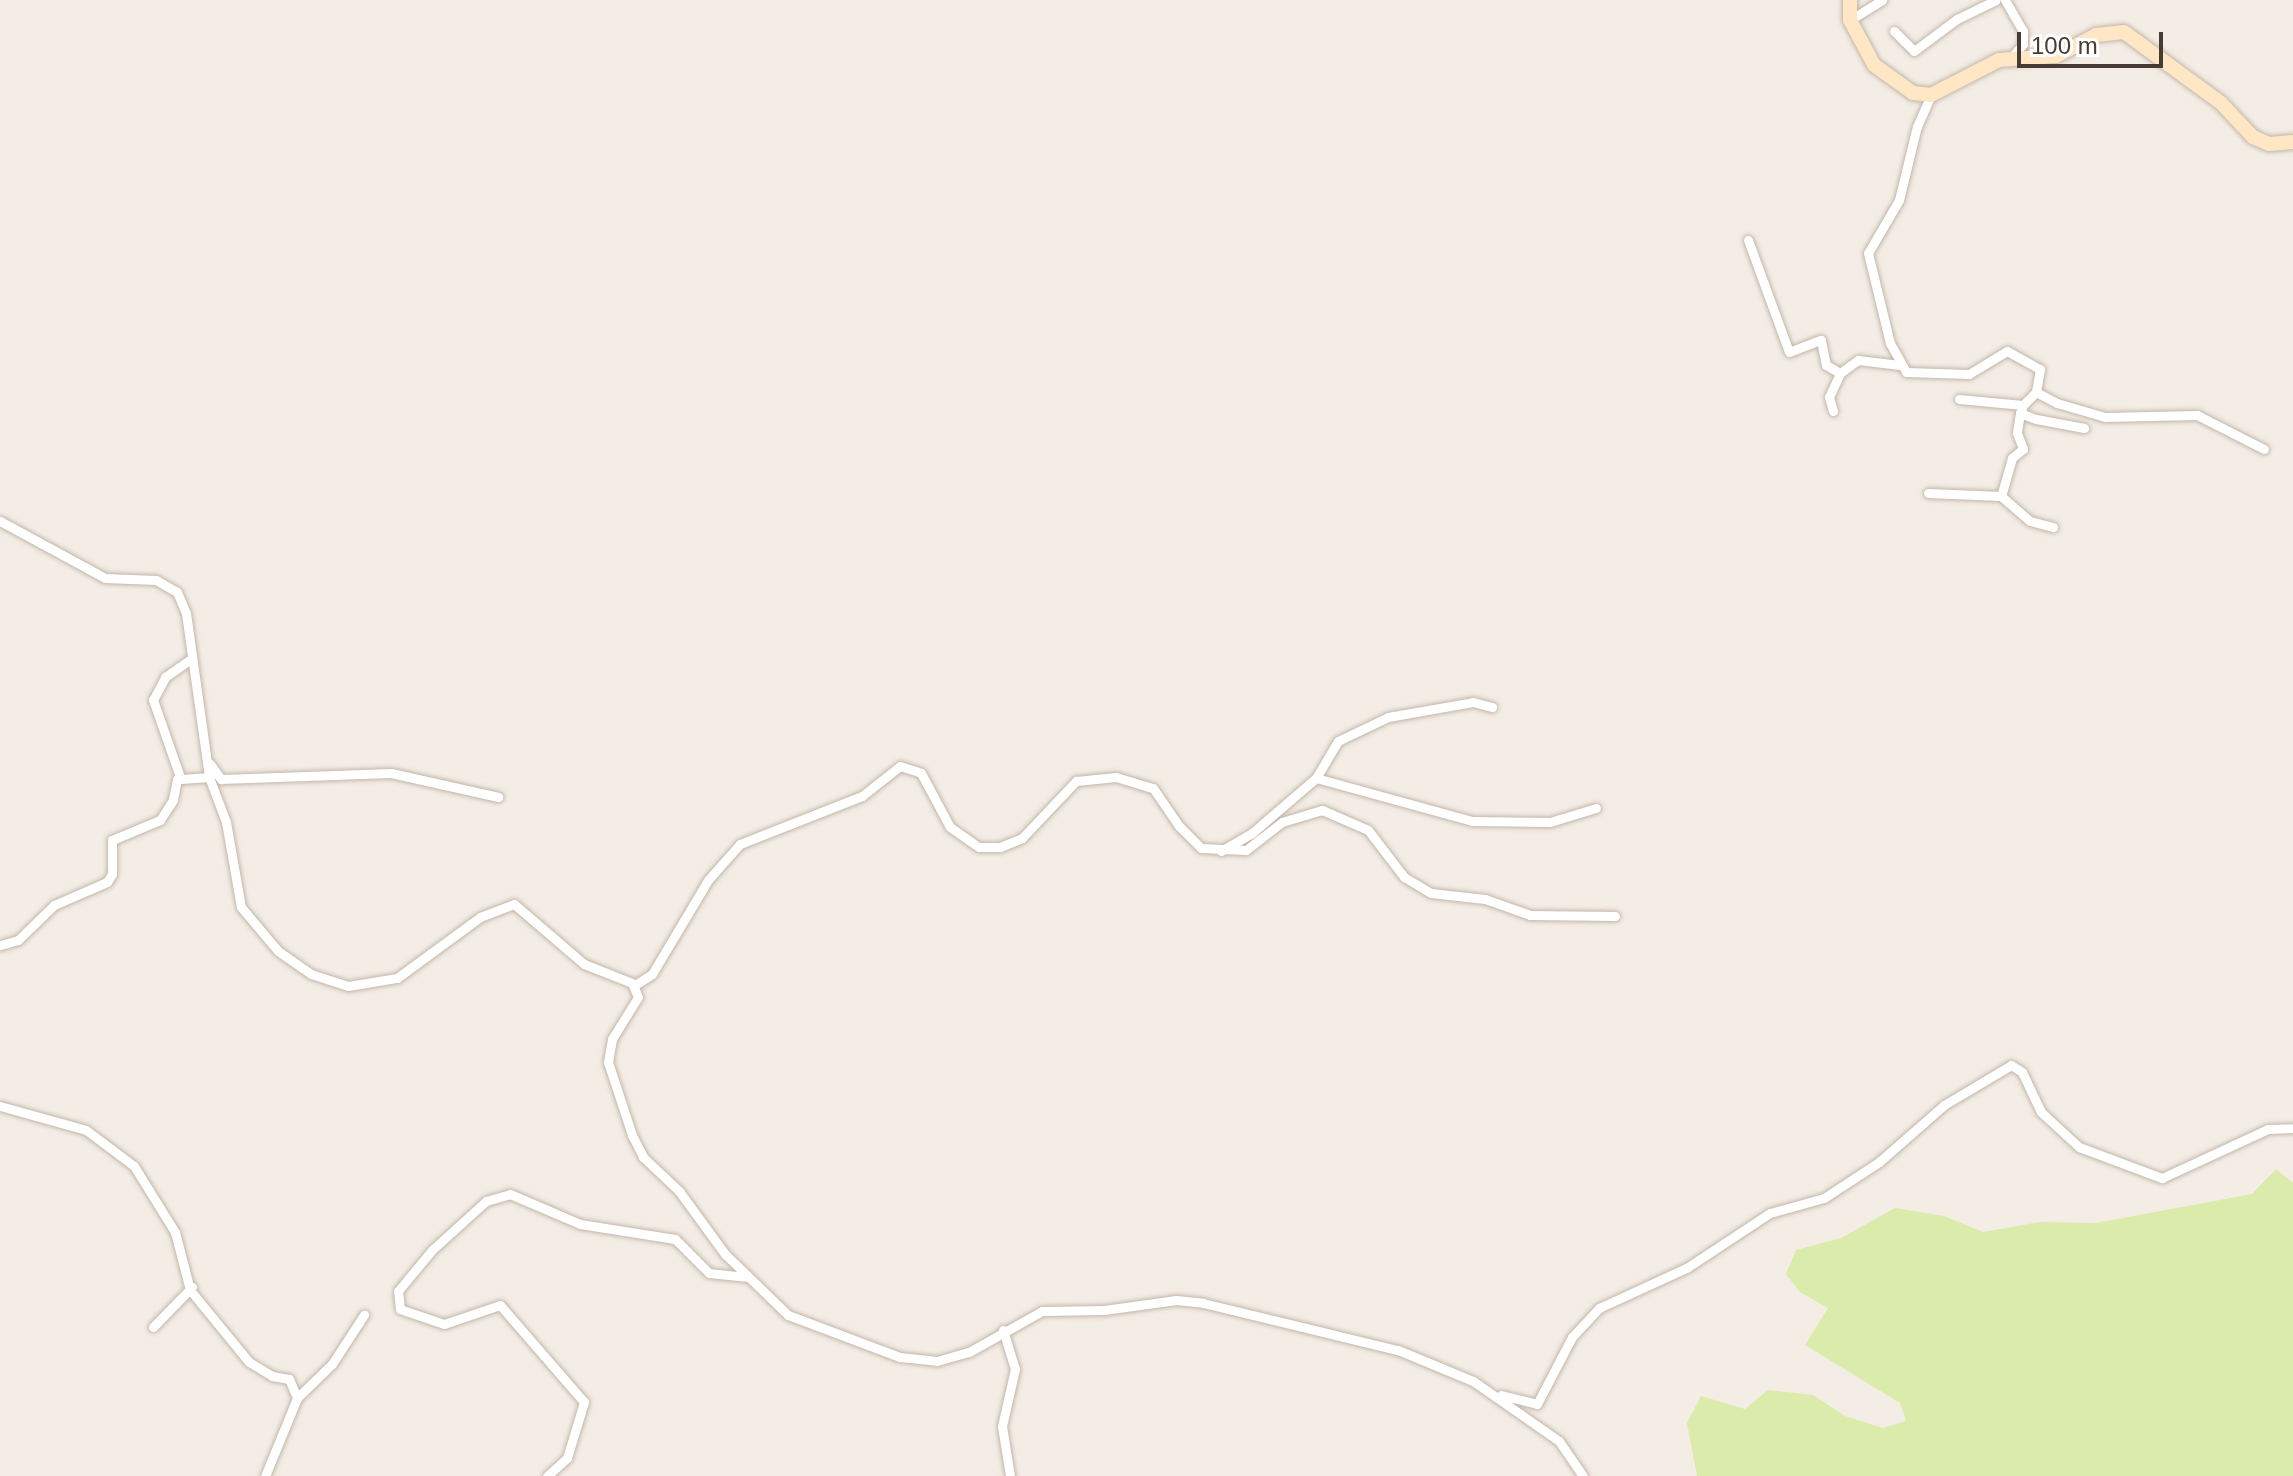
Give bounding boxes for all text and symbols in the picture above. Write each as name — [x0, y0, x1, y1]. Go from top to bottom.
scale bar — [2021, 16, 2167, 66]
text: 100 m — [2031, 32, 2098, 59]

